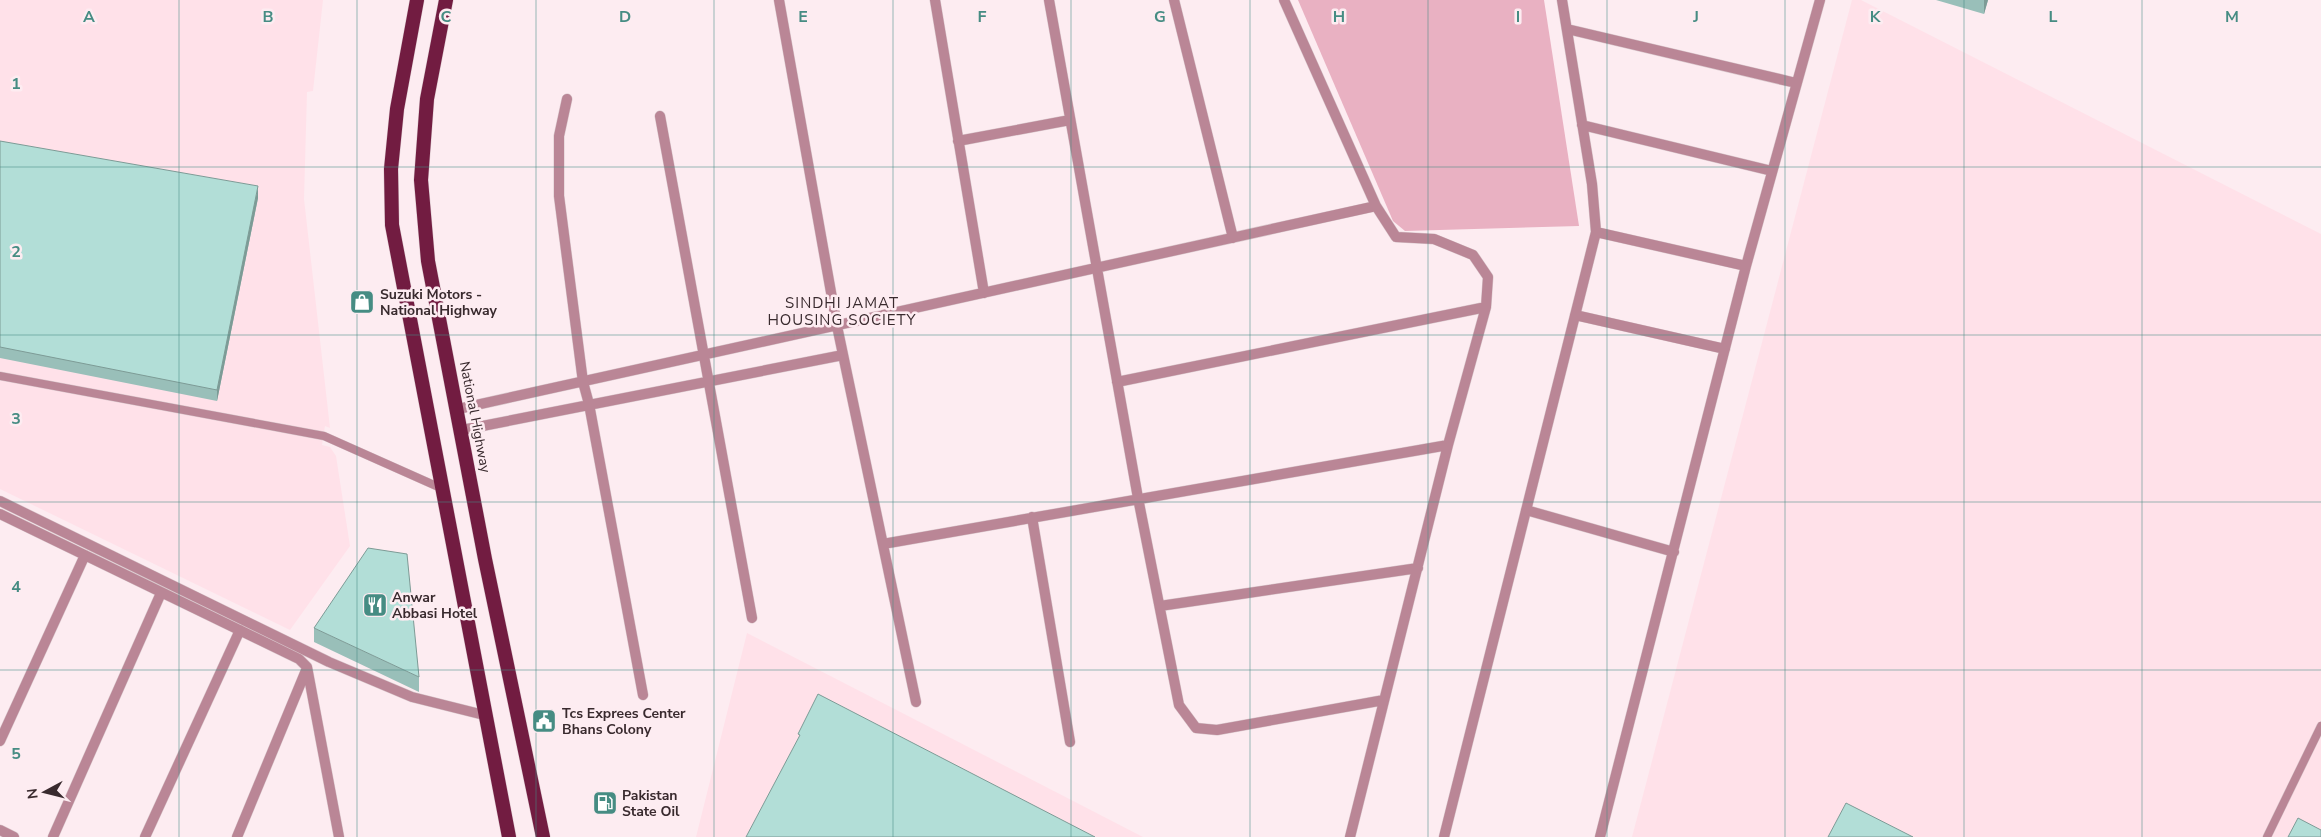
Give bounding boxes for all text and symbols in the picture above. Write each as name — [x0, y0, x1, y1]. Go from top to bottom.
text: A — [83, 6, 95, 28]
text: B — [262, 6, 274, 28]
text: C — [441, 6, 452, 28]
text: D — [619, 6, 631, 28]
text: E — [798, 6, 808, 28]
text: F — [978, 6, 987, 28]
text: G — [1154, 6, 1166, 28]
text: H — [1333, 6, 1345, 28]
text: I — [1516, 6, 1520, 28]
text: J — [1692, 6, 1699, 28]
text: K — [1870, 6, 1882, 28]
text: L — [2049, 6, 2058, 28]
text: M — [2225, 6, 2239, 28]
text: 1 — [11, 73, 21, 95]
text: 2 — [11, 241, 21, 263]
place label: Suzuki Motors - National Highway — [380, 285, 498, 320]
shop icon: Suzuki Motors - National Highway — [349, 289, 375, 315]
district label: SINDHI JAMAT HOUSING SOCIETY — [767, 293, 917, 330]
street label: National Highway — [455, 360, 495, 475]
text: 3 — [11, 408, 21, 430]
text: 4 — [11, 576, 21, 598]
place label: Anwar Abbasi Hotel — [392, 588, 478, 623]
restaurant icon: Anwar Abbasi Hotel — [362, 592, 388, 618]
place label: Tcs Exprees Center Bhans Colony — [562, 704, 686, 739]
public building icon: Tcs Exprees Center Bhans Colony — [531, 708, 557, 734]
text: 5 — [11, 743, 21, 765]
north arrow — [20, 767, 70, 817]
place label: Pakistan State Oil — [622, 786, 680, 821]
text: N — [23, 787, 43, 800]
fuel station icon: Pakistan State Oil — [592, 790, 618, 816]

